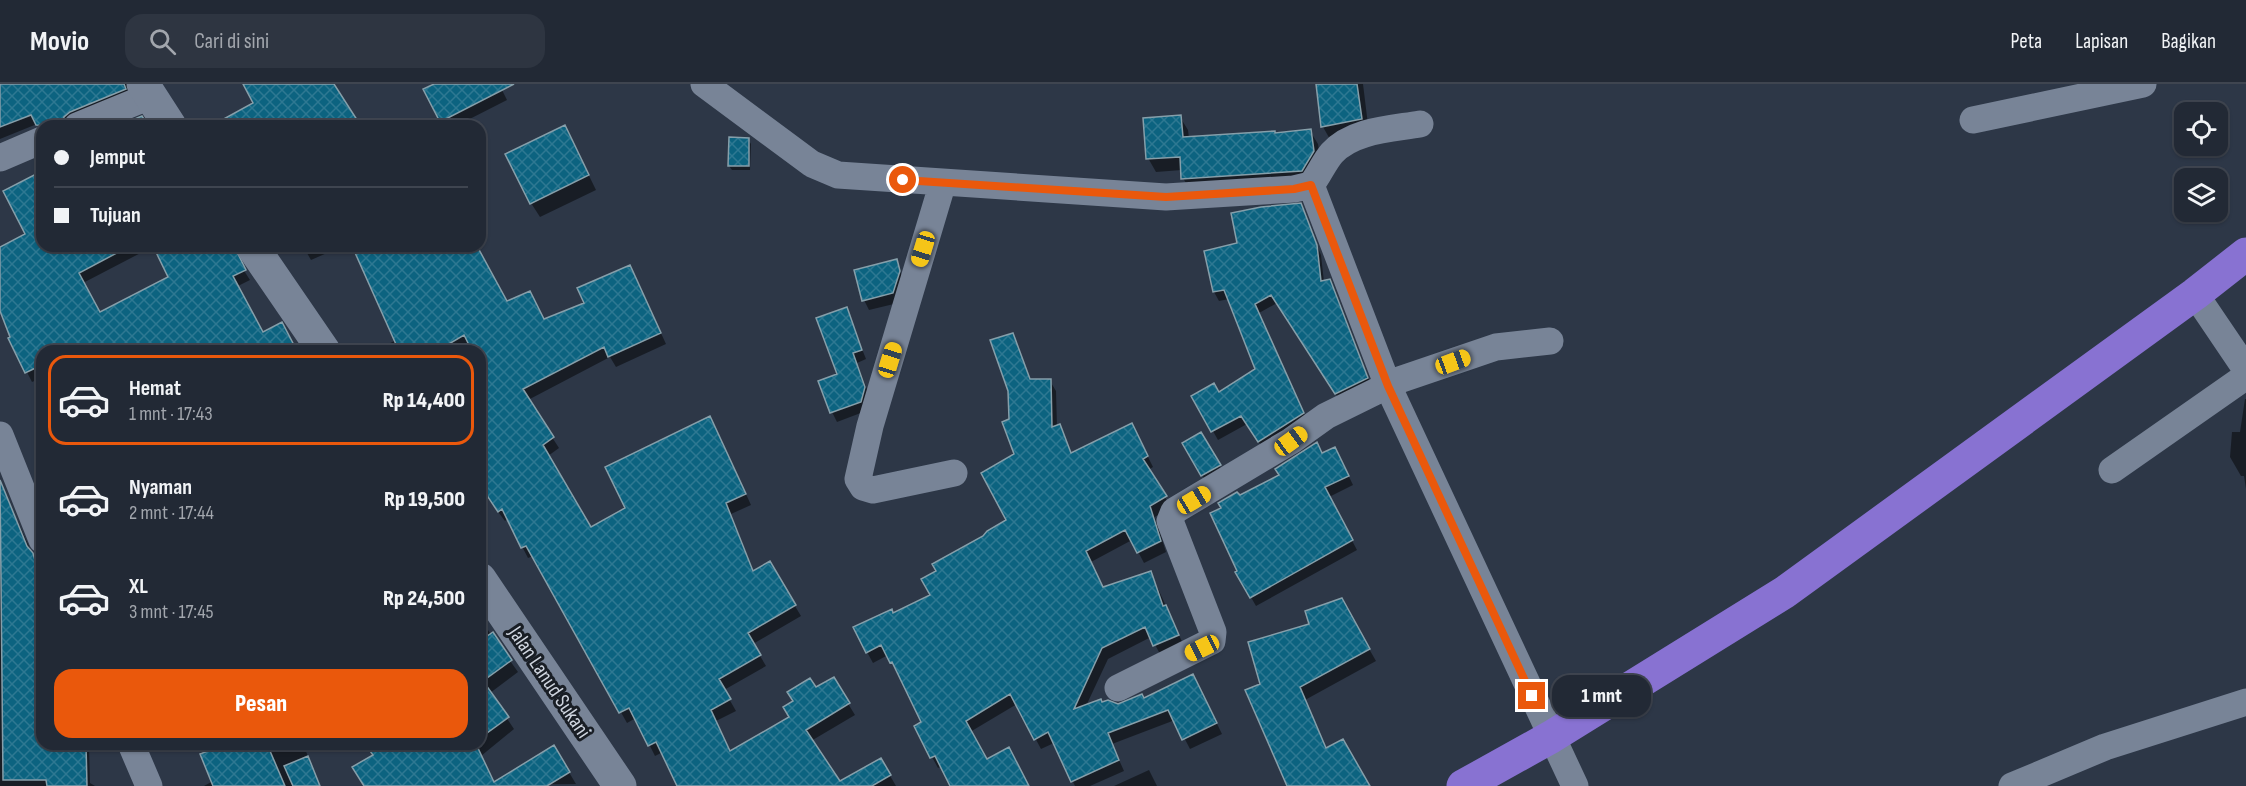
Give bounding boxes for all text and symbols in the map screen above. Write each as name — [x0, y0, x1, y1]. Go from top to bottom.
search box — [125, 14, 545, 68]
text: Movio — [30, 25, 89, 58]
icon: search — [146, 25, 179, 58]
text: Cari di sini — [194, 28, 269, 55]
text: Peta — [2011, 29, 2042, 54]
text: Lapisan — [2075, 29, 2128, 54]
text: Bagikan — [2161, 29, 2216, 54]
map controls — [2174, 102, 2228, 222]
button: locate — [2174, 102, 2228, 156]
text: Jemput — [90, 144, 145, 171]
route start — [889, 166, 916, 193]
button: layers — [2174, 168, 2228, 222]
text: Tujuan — [90, 202, 141, 229]
car — [909, 229, 937, 269]
car — [876, 340, 904, 380]
car — [1433, 347, 1473, 377]
icon: car — [57, 373, 111, 427]
text: Hemat — [129, 375, 181, 402]
text: Rp 14,400 — [383, 387, 465, 414]
text: 1 mnt · 17:43 — [129, 402, 213, 426]
car — [1271, 423, 1311, 459]
icon: car — [57, 472, 111, 526]
text: Nyaman — [129, 474, 192, 501]
car — [1174, 483, 1214, 517]
text: Rp 19,500 — [384, 486, 465, 513]
text: 2 mnt · 17:44 — [129, 501, 214, 525]
icon: car — [57, 571, 111, 625]
text: XL — [129, 573, 148, 600]
text: Rp 24,500 — [383, 585, 465, 612]
text: 3 mnt · 17:45 — [129, 600, 214, 624]
street label: Jalan Lanud Sukani — [503, 621, 596, 743]
car — [1182, 632, 1222, 664]
button: Pesan — [54, 669, 468, 738]
callout: 1 mnt — [1553, 675, 1652, 717]
route end — [1518, 682, 1545, 709]
text: 1 mnt — [1581, 684, 1622, 708]

